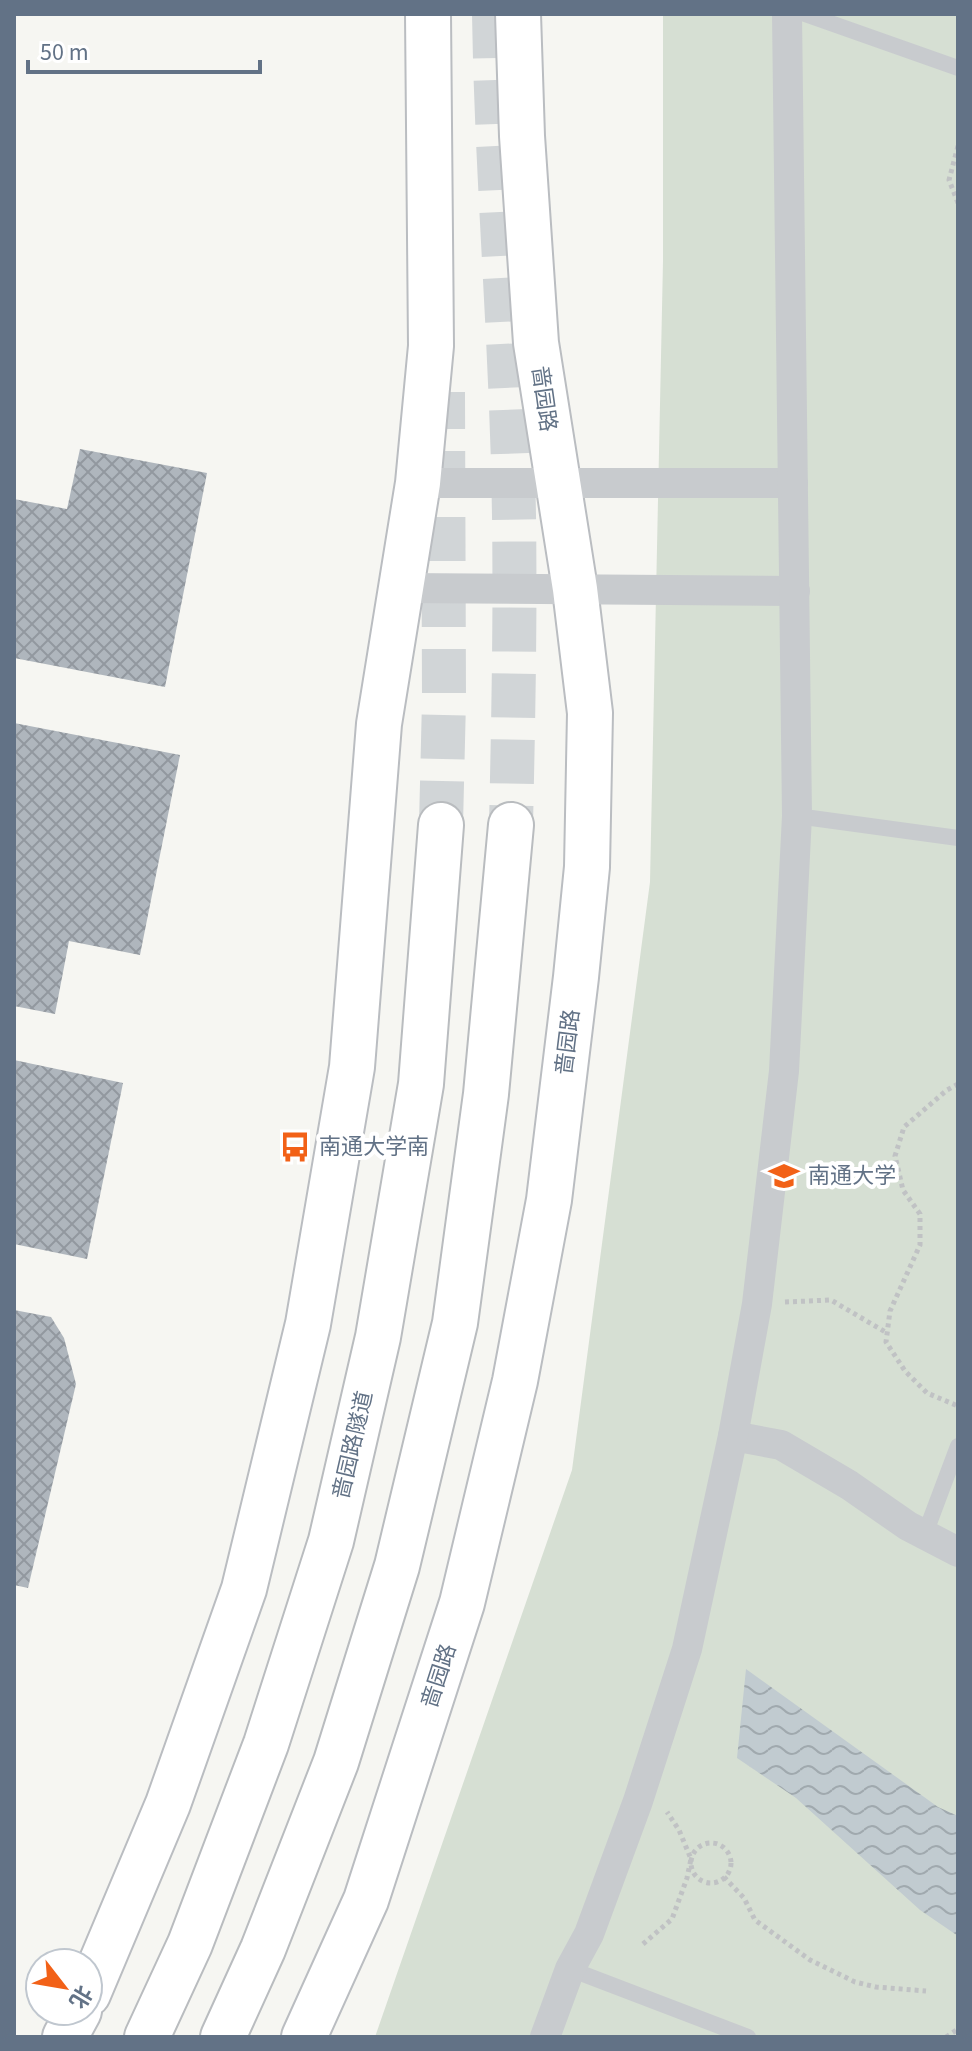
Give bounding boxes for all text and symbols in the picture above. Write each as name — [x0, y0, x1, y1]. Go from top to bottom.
scale bar — [28, 24, 260, 74]
text: 50 m — [40, 35, 89, 70]
street label: 啬园路 — [524, 364, 564, 434]
street label: 啬园路 — [548, 1007, 588, 1077]
bus stop icon: 南通大学南 — [278, 1130, 312, 1164]
place label: 南通大学南 — [319, 1131, 429, 1163]
school or university icon: 南通大学 — [767, 1159, 801, 1193]
place label: 南通大学 — [808, 1160, 896, 1192]
street label: 啬园路隧道 — [325, 1388, 381, 1502]
street label: 啬园路 — [414, 1640, 464, 1712]
north arrow — [24, 1947, 104, 2027]
text: 北 — [61, 1979, 100, 2014]

